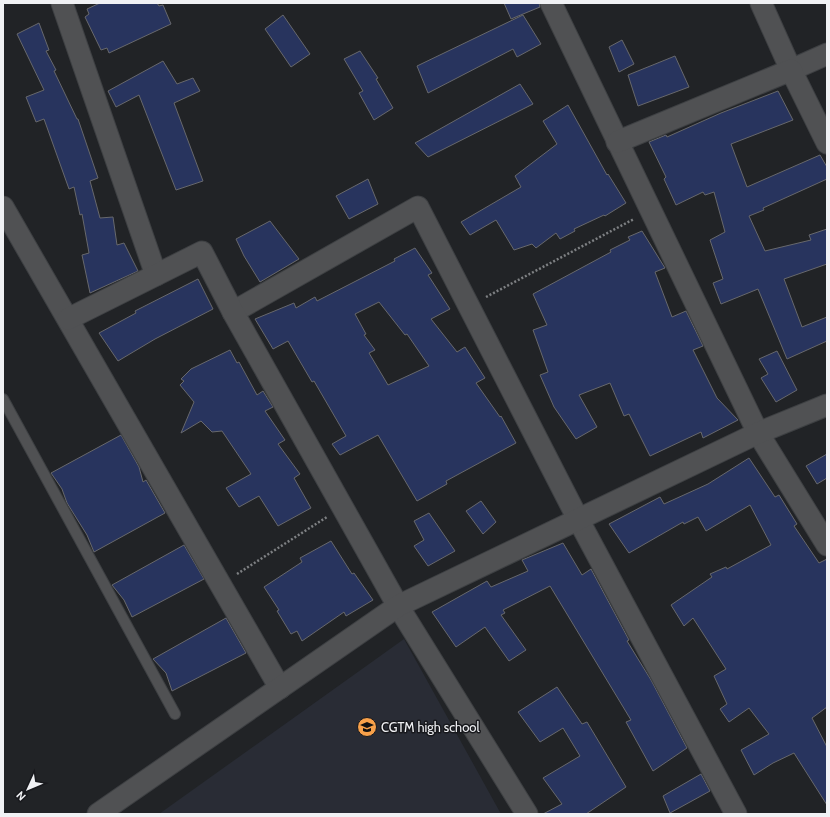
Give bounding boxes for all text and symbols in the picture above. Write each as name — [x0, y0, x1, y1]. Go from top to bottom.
school or university icon: CGTM high school — [356, 716, 378, 738]
place label: CGTM high school — [381, 719, 480, 735]
north arrow — [8, 769, 48, 809]
text: N — [13, 788, 29, 804]

